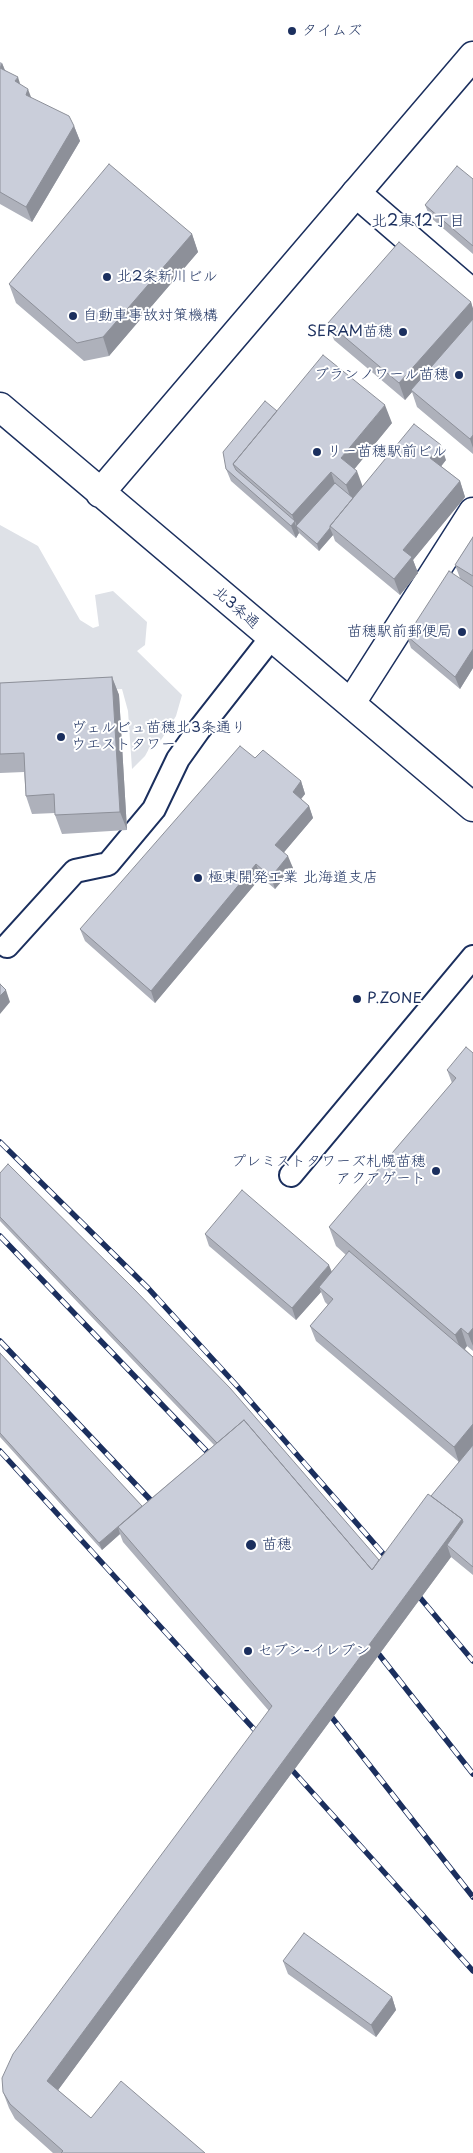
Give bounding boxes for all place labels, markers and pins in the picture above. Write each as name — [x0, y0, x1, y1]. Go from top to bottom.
place label: タイムズ — [302, 22, 362, 40]
marker: タイムズ — [286, 25, 298, 37]
place label: 北2条新川ビル — [117, 268, 218, 286]
marker: 北2条新川ビル — [101, 271, 113, 283]
place label: 自動車事故対策機構 — [83, 307, 218, 325]
marker: 自動車事故対策機構 — [67, 310, 79, 322]
place label: SERAM苗穂 — [307, 323, 393, 341]
marker: SERAM苗穂 — [397, 326, 409, 338]
place label: ブランノワール苗穂 — [314, 366, 449, 384]
marker: ブランノワール苗穂 — [453, 369, 465, 381]
place label: リー苗穂駅前ビル — [327, 443, 447, 461]
marker: リー苗穂駅前ビル — [311, 446, 323, 458]
place label: 苗穂駅前郵便局 — [347, 623, 452, 641]
marker: 苗穂駅前郵便局 — [456, 626, 468, 638]
place label: ヴェルビュ苗穂北3条通り ウエストタワー — [71, 719, 246, 754]
marker: ヴェルビュ苗穂北3条通り ウエストタワー — [55, 731, 67, 743]
place label: 極東開発工業 北海道支店 — [208, 869, 378, 887]
marker: 極東開発工業 北海道支店 — [192, 872, 204, 884]
place label: P.ZONE — [367, 990, 422, 1008]
marker: P.ZONE — [351, 993, 363, 1005]
place label: プレミストタワーズ札幌苗穂 アクアゲート — [231, 1153, 426, 1188]
marker: プレミストタワーズ札幌苗穂 アクアゲート — [430, 1165, 442, 1177]
place label: 苗穂 — [262, 1536, 292, 1554]
marker: 苗穂 — [244, 1538, 258, 1552]
place label: セブン-イレブン — [258, 1642, 370, 1660]
marker: セブン-イレブン — [242, 1645, 254, 1657]

